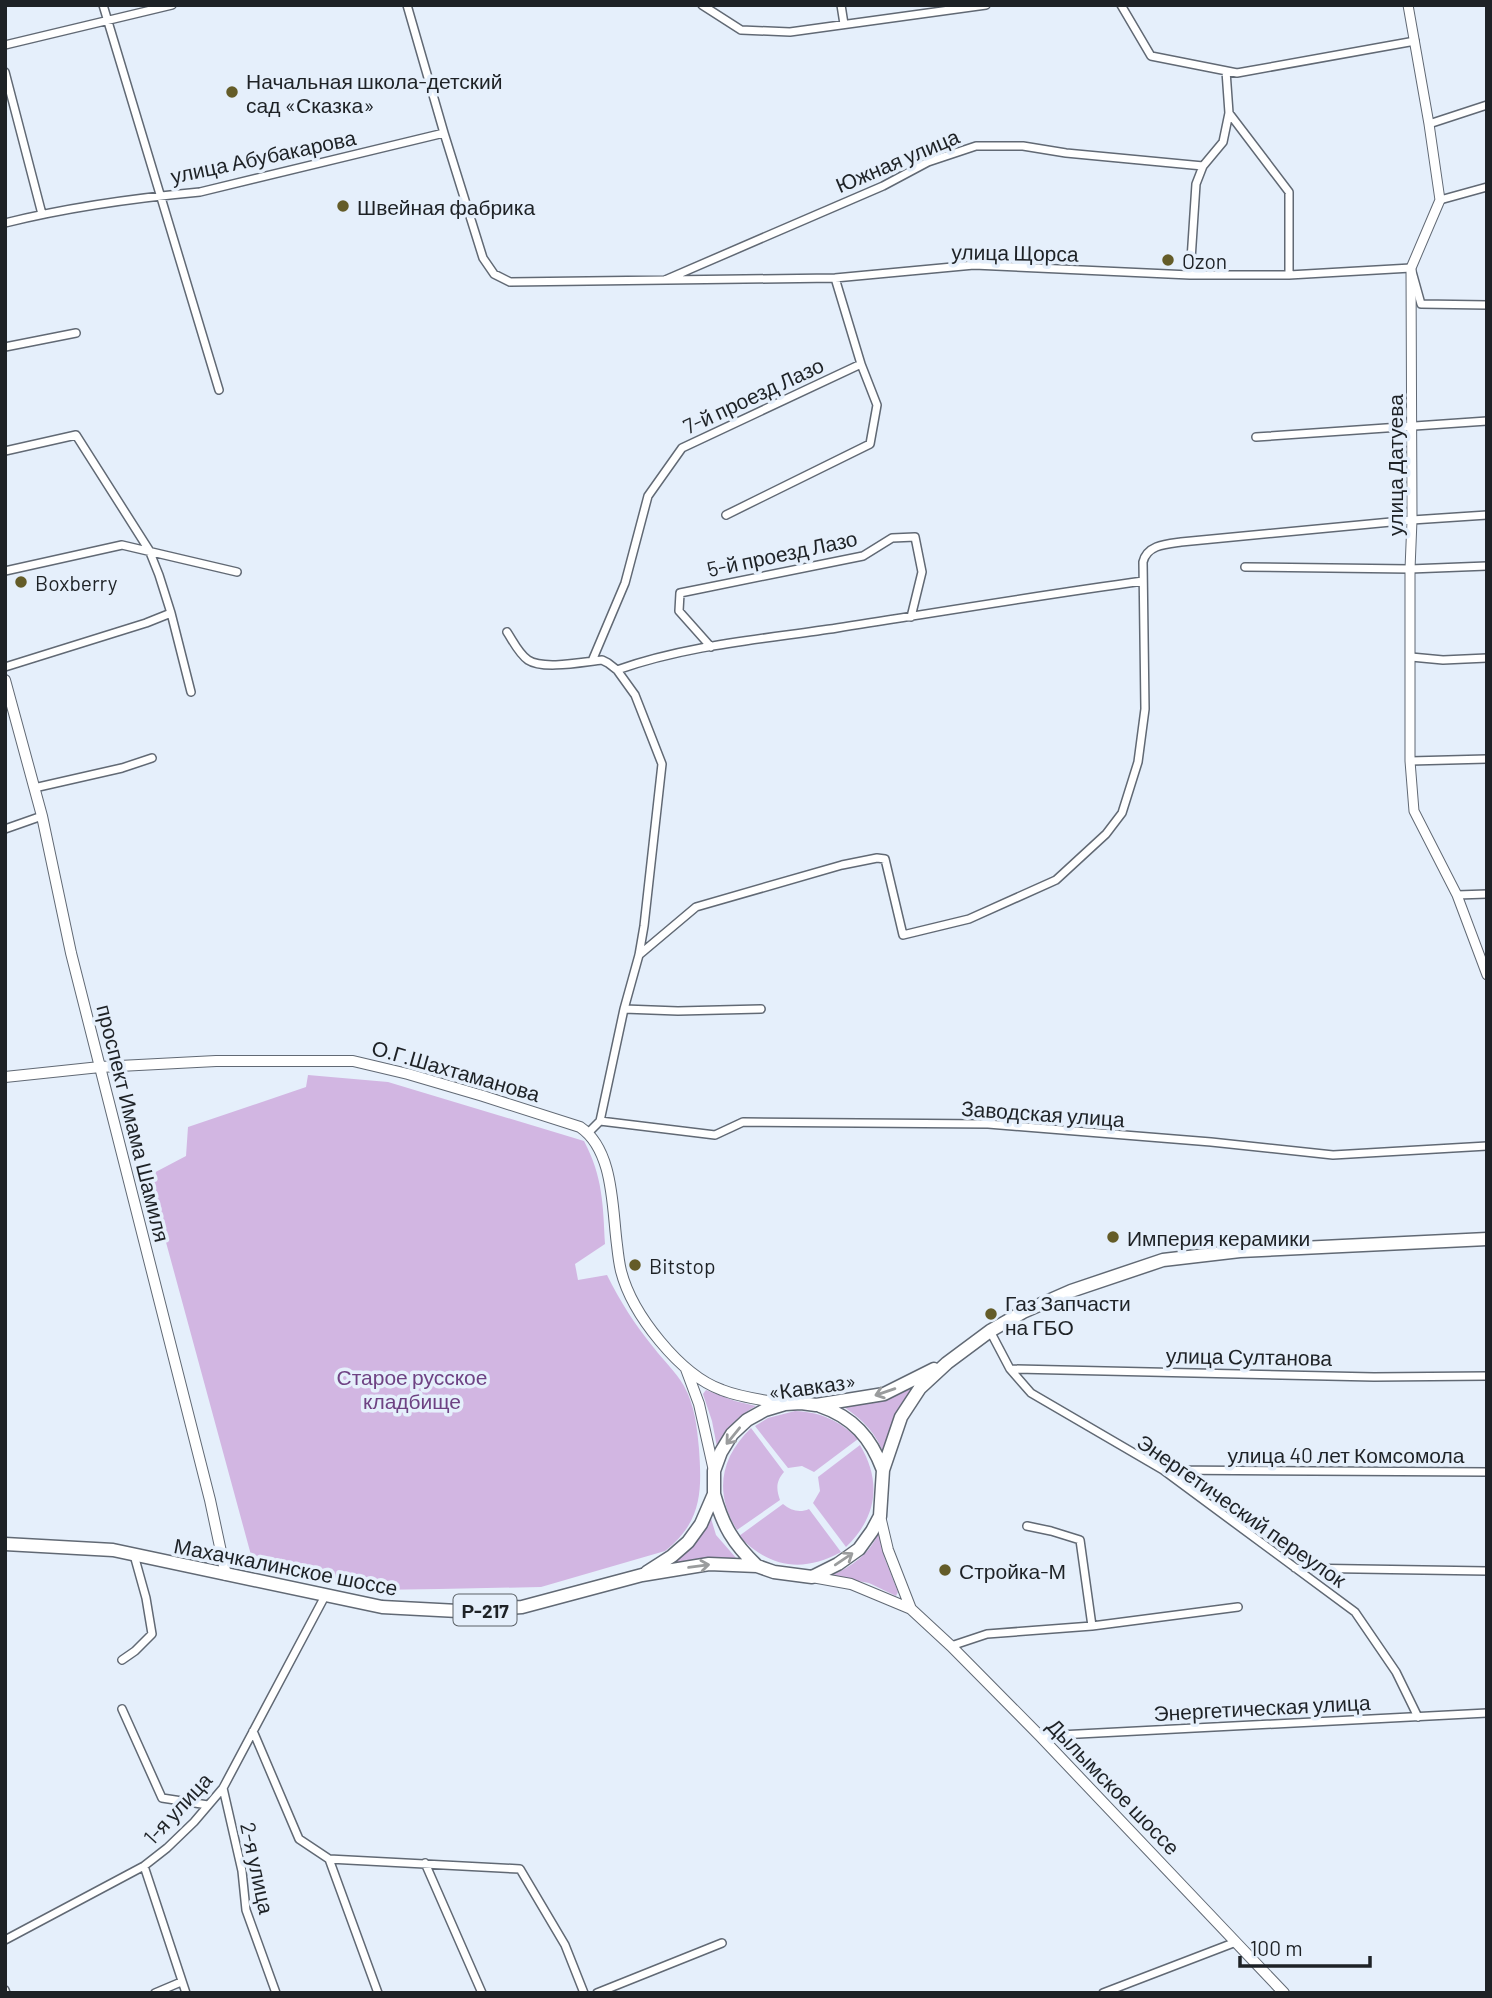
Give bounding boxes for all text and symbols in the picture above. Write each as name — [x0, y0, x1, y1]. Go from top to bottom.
place label: Начальная школа-детский сад «Сказка» — [246, 68, 503, 117]
marker: Начальная школа-детский сад «Сказка» — [224, 84, 240, 100]
street label: Южная улица — [831, 123, 963, 197]
street label: улица Абубакарова — [168, 124, 358, 188]
place label: Швейная фабрика — [357, 194, 535, 219]
marker: Швейная фабрика — [335, 198, 351, 214]
street label: улица Щорса — [951, 238, 1079, 266]
place label: Ozon — [1182, 248, 1227, 273]
marker: Ozon — [1160, 252, 1176, 268]
street label: 7-й проезд Лазо — [679, 352, 827, 438]
street label: улица Датуева — [1382, 394, 1407, 536]
street label: 5-й проезд Лазо — [705, 525, 859, 581]
place label: Boxberry — [35, 570, 118, 595]
marker: Boxberry — [13, 574, 29, 590]
street label: проспект Имама Шамиля — [92, 1002, 176, 1244]
street label: О.Г.Шахтаманова — [369, 1034, 543, 1106]
street label: Заводская улица — [960, 1095, 1126, 1131]
place label: Империя керамики — [1127, 1225, 1310, 1250]
marker: Империя керамики — [1105, 1229, 1121, 1245]
place label: Bitstop — [649, 1253, 716, 1278]
marker: Bitstop — [627, 1257, 643, 1273]
place label: Газ Запчасти на ГБО — [1005, 1290, 1131, 1339]
marker: Газ Запчасти на ГБО — [983, 1306, 999, 1322]
street label: улица Султанова — [1166, 1342, 1333, 1370]
park label: Старое русское кладбище — [337, 1364, 487, 1413]
street label: «Кавказ» — [766, 1367, 858, 1405]
one-way arrow — [875, 1387, 897, 1399]
one-way arrow — [725, 1426, 740, 1444]
street label: Энергетический переулок — [1133, 1428, 1352, 1592]
street label: улица 40 лет Комсомола — [1228, 1442, 1465, 1467]
street label: Махачкалинское шоссе — [172, 1532, 400, 1600]
one-way arrow — [834, 1552, 853, 1567]
place label: Стройка-М — [959, 1558, 1066, 1583]
one-way arrow — [687, 1559, 710, 1572]
marker: Стройка-М — [937, 1562, 953, 1578]
road number: Р-217 — [454, 1594, 516, 1626]
street label: Энергетическая улица — [1153, 1689, 1371, 1725]
street label: Дылымское шоссе — [1043, 1713, 1185, 1859]
street label: 1-я улица — [138, 1767, 217, 1849]
street label: 2-я улица — [236, 1820, 280, 1916]
scale bar — [1240, 1924, 1370, 1968]
text: 100 m — [1250, 1935, 1303, 1960]

